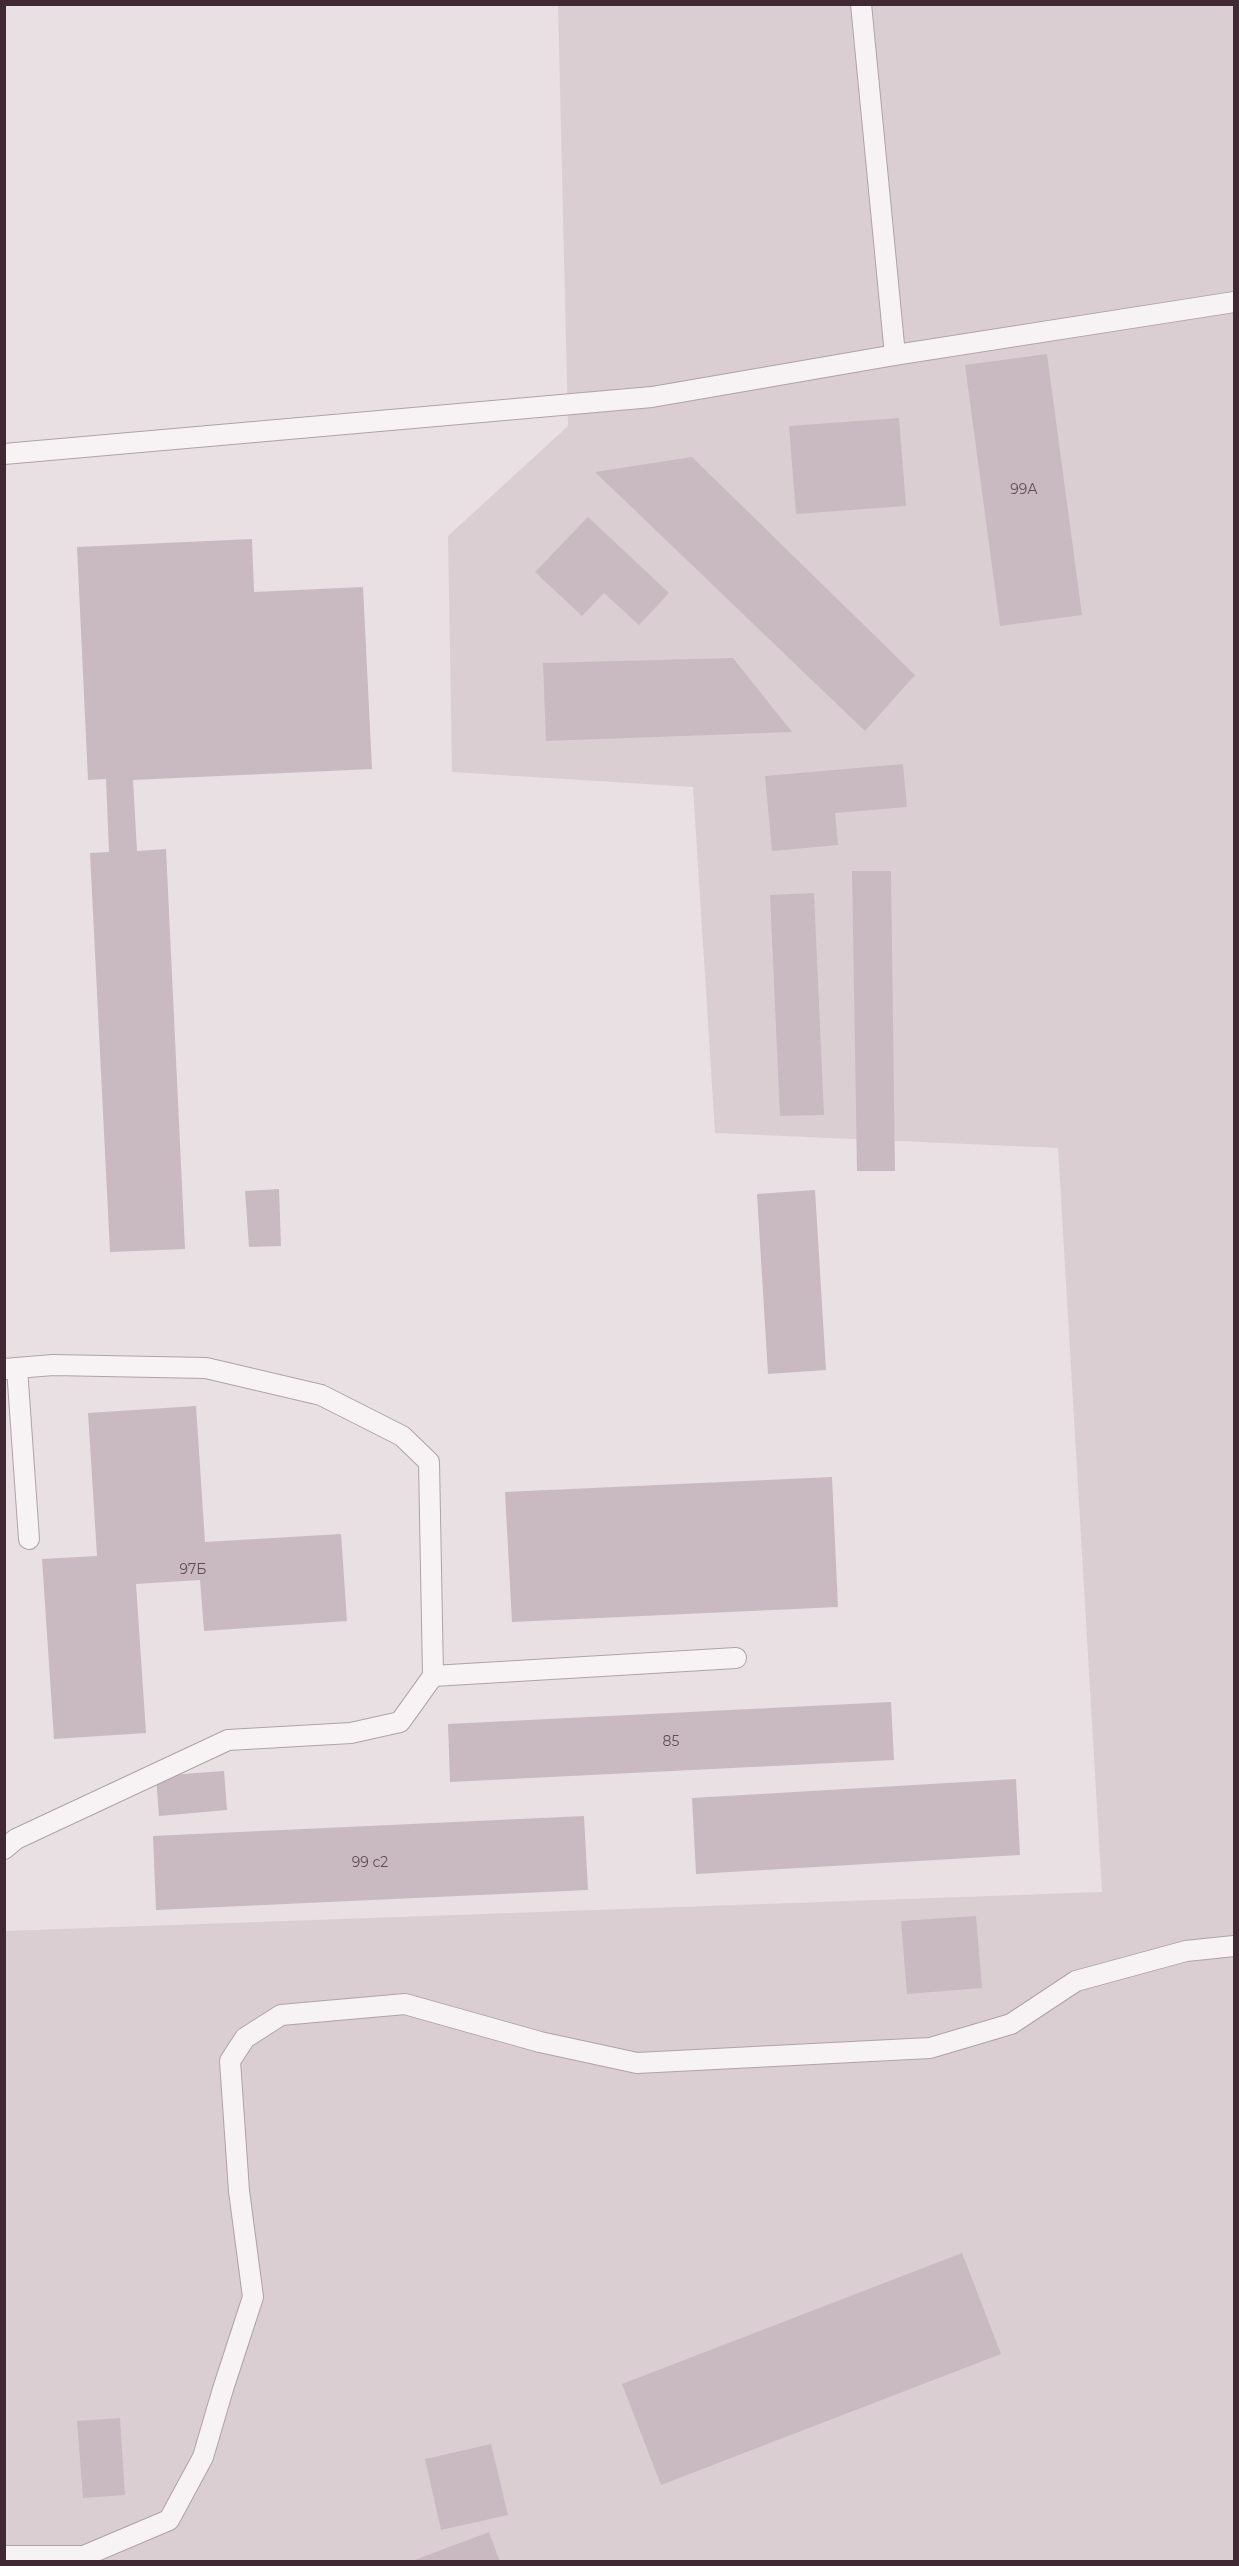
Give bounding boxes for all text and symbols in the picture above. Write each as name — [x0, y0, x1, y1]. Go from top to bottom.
house number: 99А — [1010, 482, 1038, 498]
house number: 97Б — [180, 1562, 206, 1578]
house number: 85 — [663, 1734, 679, 1750]
house number: 99 с2 — [352, 1855, 388, 1871]

